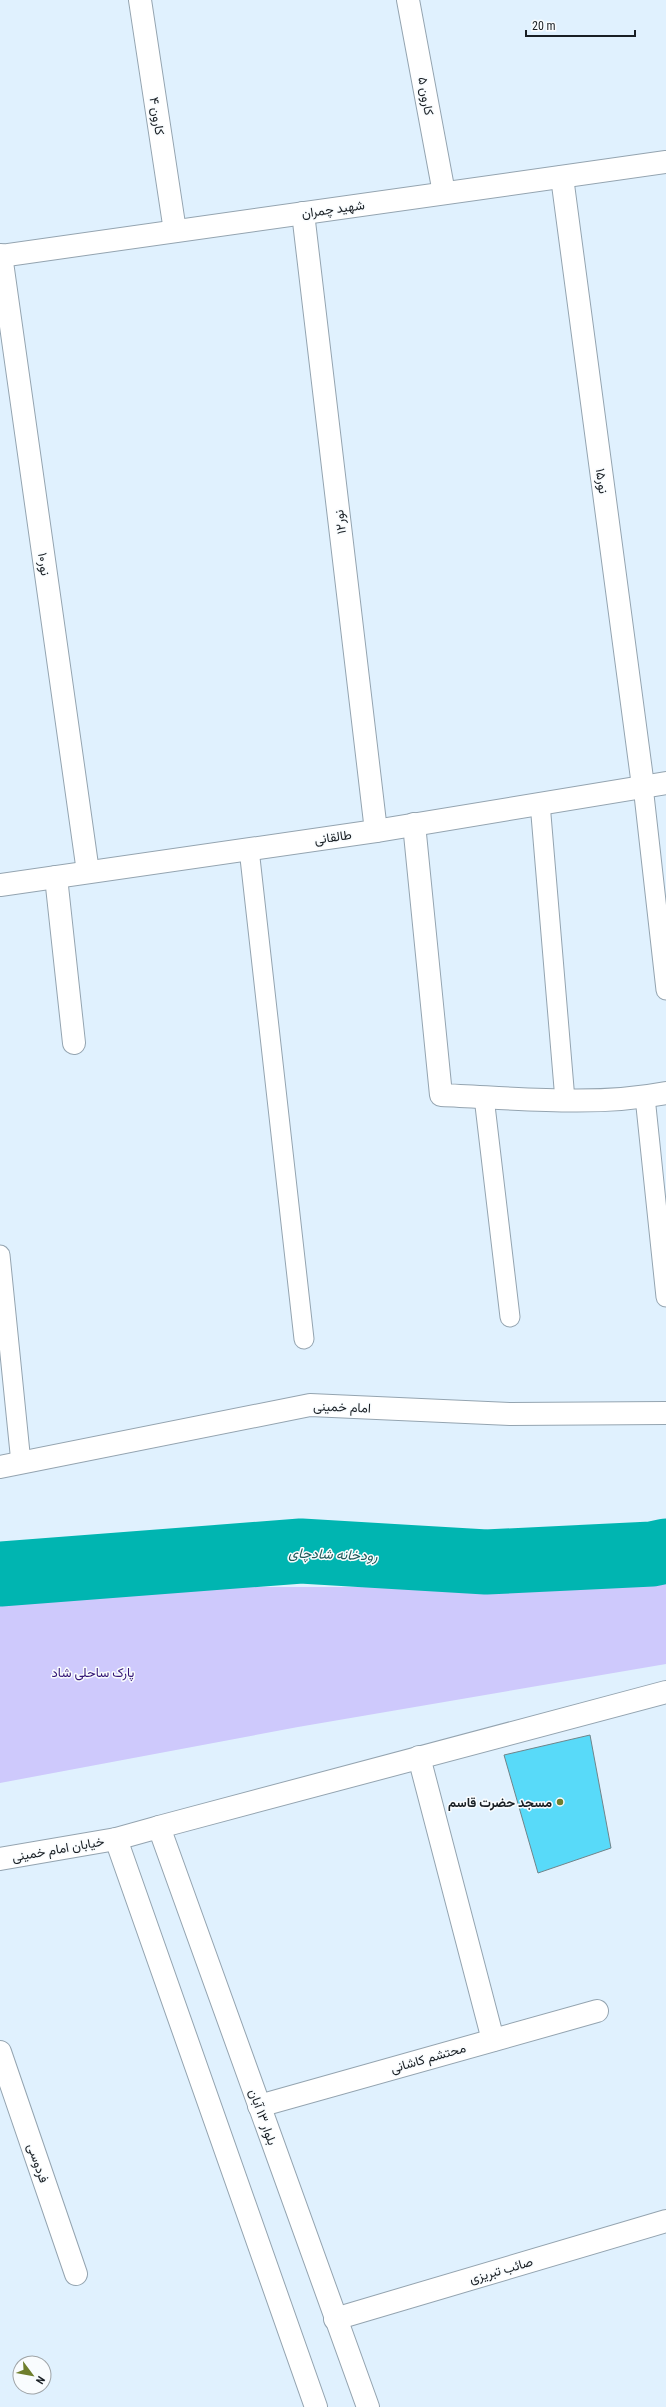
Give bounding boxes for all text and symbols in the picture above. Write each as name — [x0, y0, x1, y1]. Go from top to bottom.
scale bar — [526, 12, 635, 38]
text: 20 m — [532, 19, 556, 33]
street label: کارون ۵ — [414, 76, 437, 117]
street label: کارون ۴ — [146, 96, 167, 137]
street label: شهید چمران — [301, 197, 366, 223]
street label: نور۱۵ — [592, 467, 611, 495]
street label: نور۱۲ — [331, 509, 350, 535]
street label: نور۱۰ — [34, 551, 53, 577]
street label: طالقانی — [313, 827, 353, 848]
street label: امام خمینی — [313, 1398, 371, 1417]
water label: رودخانه شادچای — [288, 1544, 378, 1566]
park label: پارک ساحلی شاد — [52, 1665, 134, 1682]
place label: مسجد حضرت قاسم — [448, 1795, 552, 1811]
marker: مسجد حضرت قاسم — [555, 1797, 565, 1807]
street label: خیابان امام خمینی — [11, 1833, 106, 1865]
street label: محتشم کاشانی — [389, 2040, 468, 2077]
street label: بلوار ۱۳ آبان — [245, 2087, 280, 2148]
street label: فردوسی — [23, 2141, 52, 2185]
street label: صائب تبریزی — [467, 2254, 535, 2287]
north arrow — [12, 2355, 52, 2395]
text: N — [33, 2374, 47, 2387]

